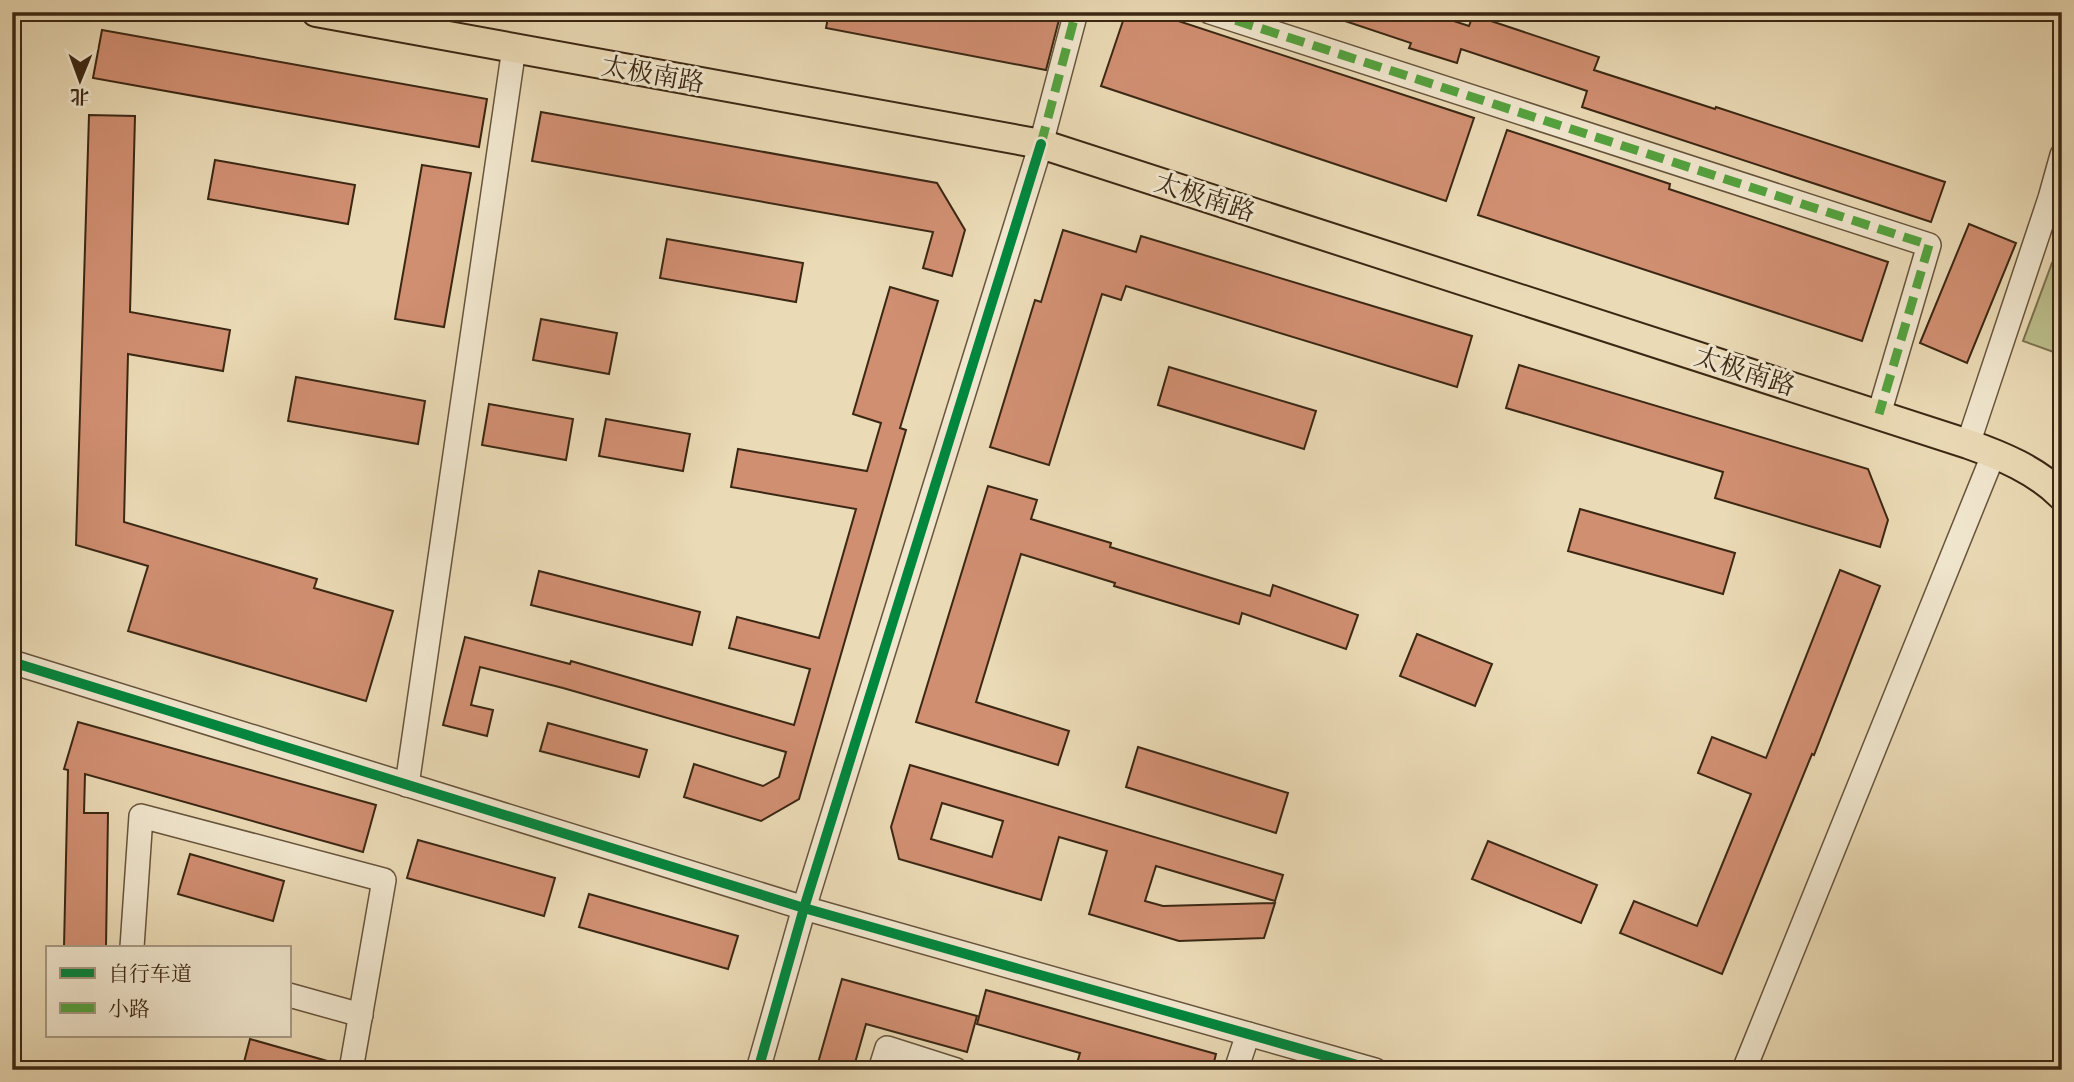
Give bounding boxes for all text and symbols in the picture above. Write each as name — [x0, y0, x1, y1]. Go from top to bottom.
north arrow — [46, 46, 116, 116]
street label: 太极南路 — [599, 50, 707, 101]
text: 北 — [70, 83, 89, 107]
street label: 太极南路 — [1150, 167, 1259, 230]
street label: 太极南路 — [1690, 341, 1799, 404]
legend — [46, 946, 290, 1036]
text: 自行车道 — [108, 962, 192, 989]
text: 小路 — [108, 997, 150, 1024]

